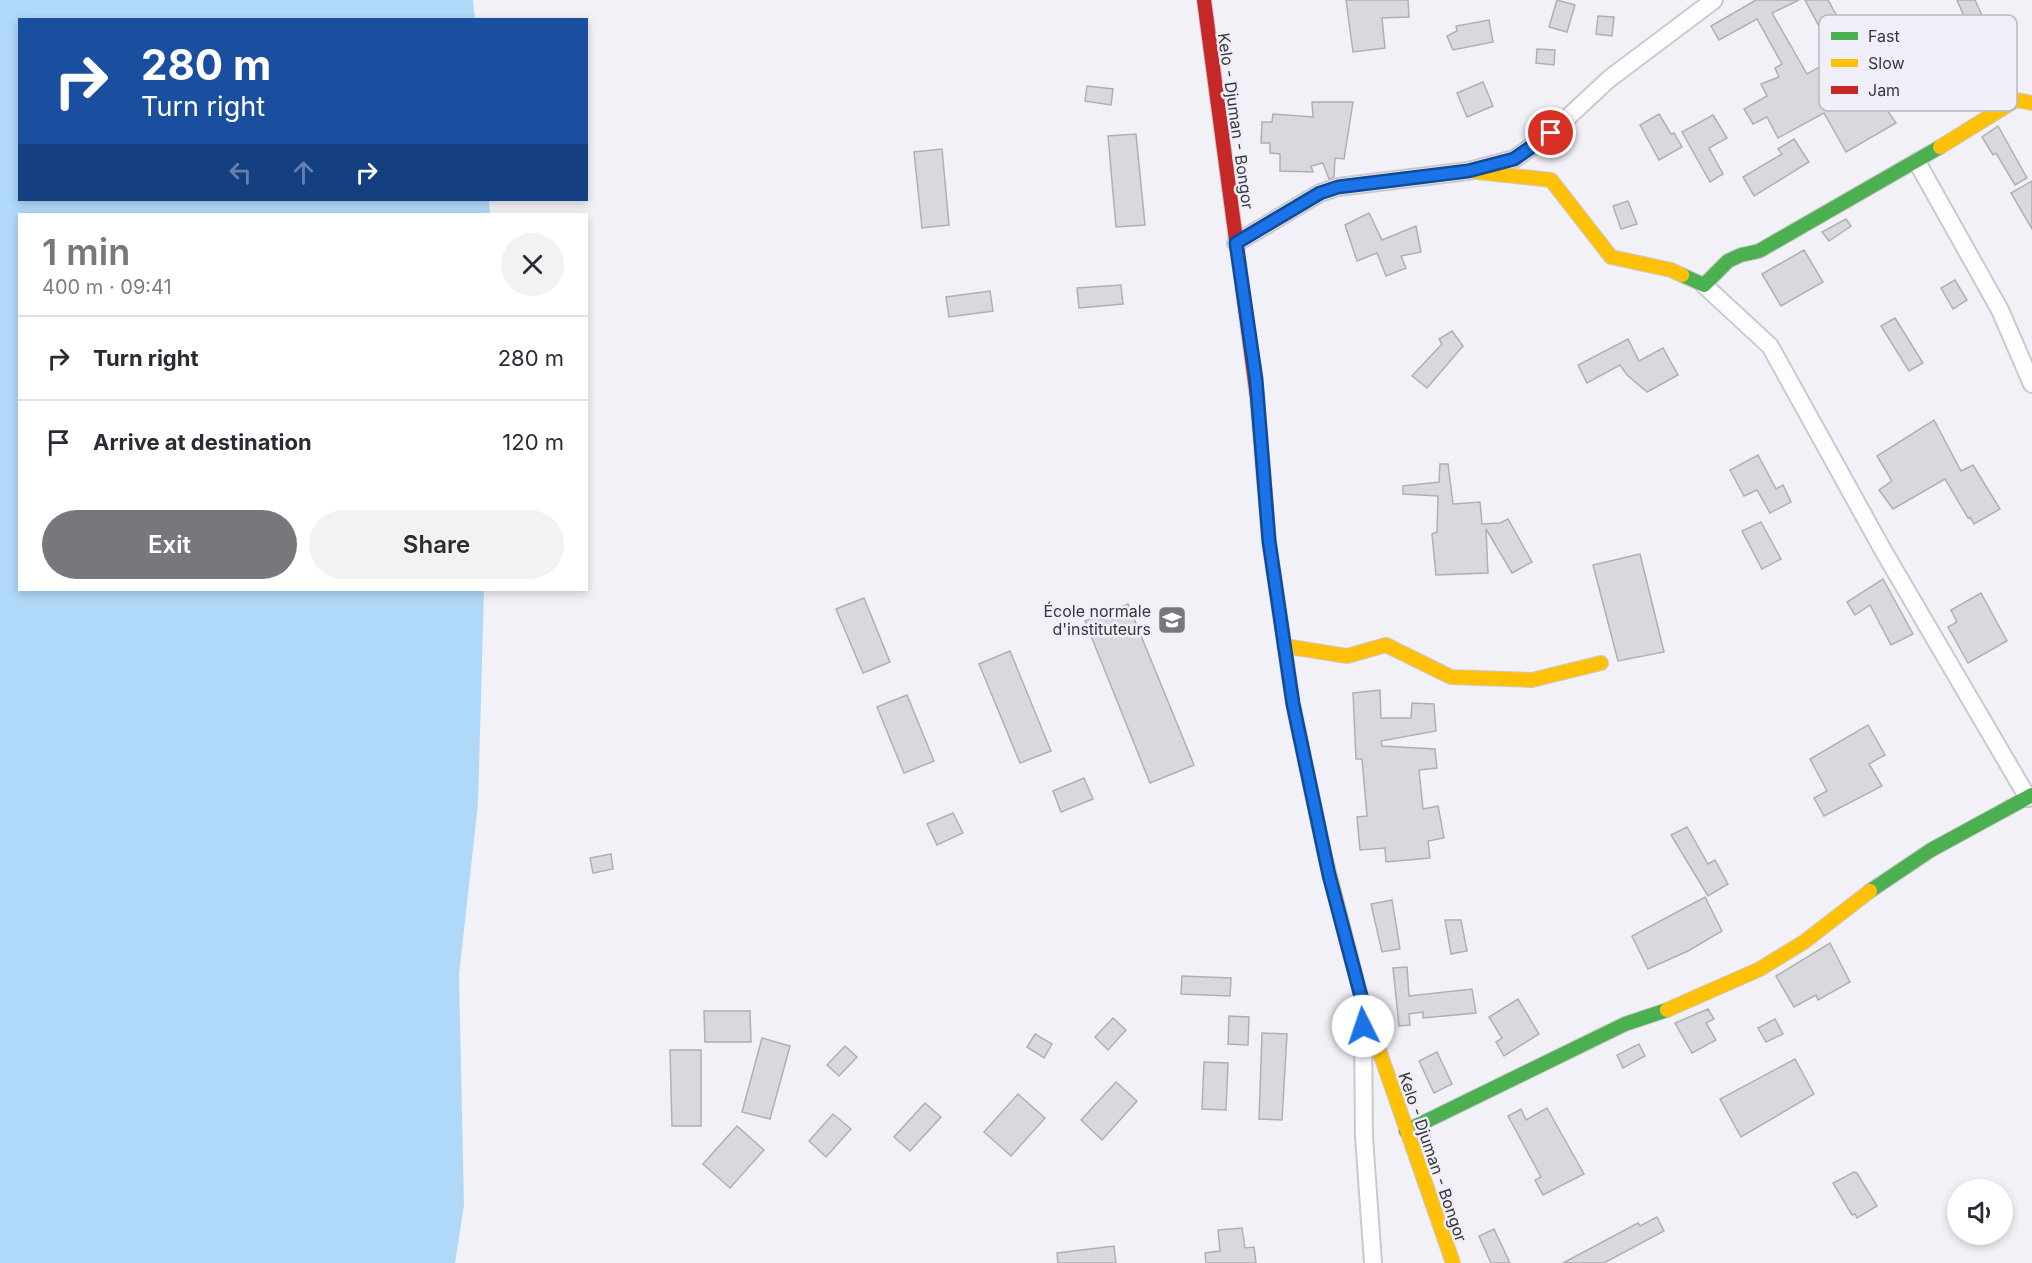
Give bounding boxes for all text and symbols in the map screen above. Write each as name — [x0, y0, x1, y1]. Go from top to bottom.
legend — [1819, 15, 2017, 111]
text: Fast — [1868, 26, 1900, 46]
street label: Kelo - Djuman - Bongor — [1214, 32, 1258, 210]
text: 280 m — [141, 39, 271, 90]
icon: right — [42, 42, 120, 120]
text: Slow — [1868, 53, 1905, 73]
text: Jam — [1868, 80, 1900, 100]
text: Turn right — [141, 90, 265, 123]
pin — [1525, 107, 1576, 158]
icon: arrive — [1534, 116, 1567, 149]
icon: left — [224, 156, 257, 189]
icon: ahead — [287, 156, 320, 189]
icon: right — [350, 156, 383, 189]
text: 1 min — [42, 230, 130, 274]
button: close — [501, 233, 564, 296]
text: 400 m · 09:41 — [42, 275, 172, 299]
icon: right — [42, 342, 75, 375]
text: Turn right — [93, 345, 199, 371]
text: 280 m — [498, 345, 564, 371]
icon: arrive — [42, 426, 75, 459]
text: Arrive at destination — [93, 429, 312, 455]
text: 120 m — [502, 429, 564, 455]
button: Exit — [42, 510, 297, 579]
button: Share — [309, 510, 564, 579]
place label: École normale d'instituteurs — [1043, 601, 1151, 639]
school or university icon: École normale d'instituteurs — [1156, 604, 1188, 636]
position arrow — [1331, 994, 1395, 1058]
street label: Kelo - Djuman - Bongor — [1395, 1070, 1471, 1244]
map controls — [1947, 1179, 2013, 1245]
button: sound — [1947, 1179, 2013, 1245]

